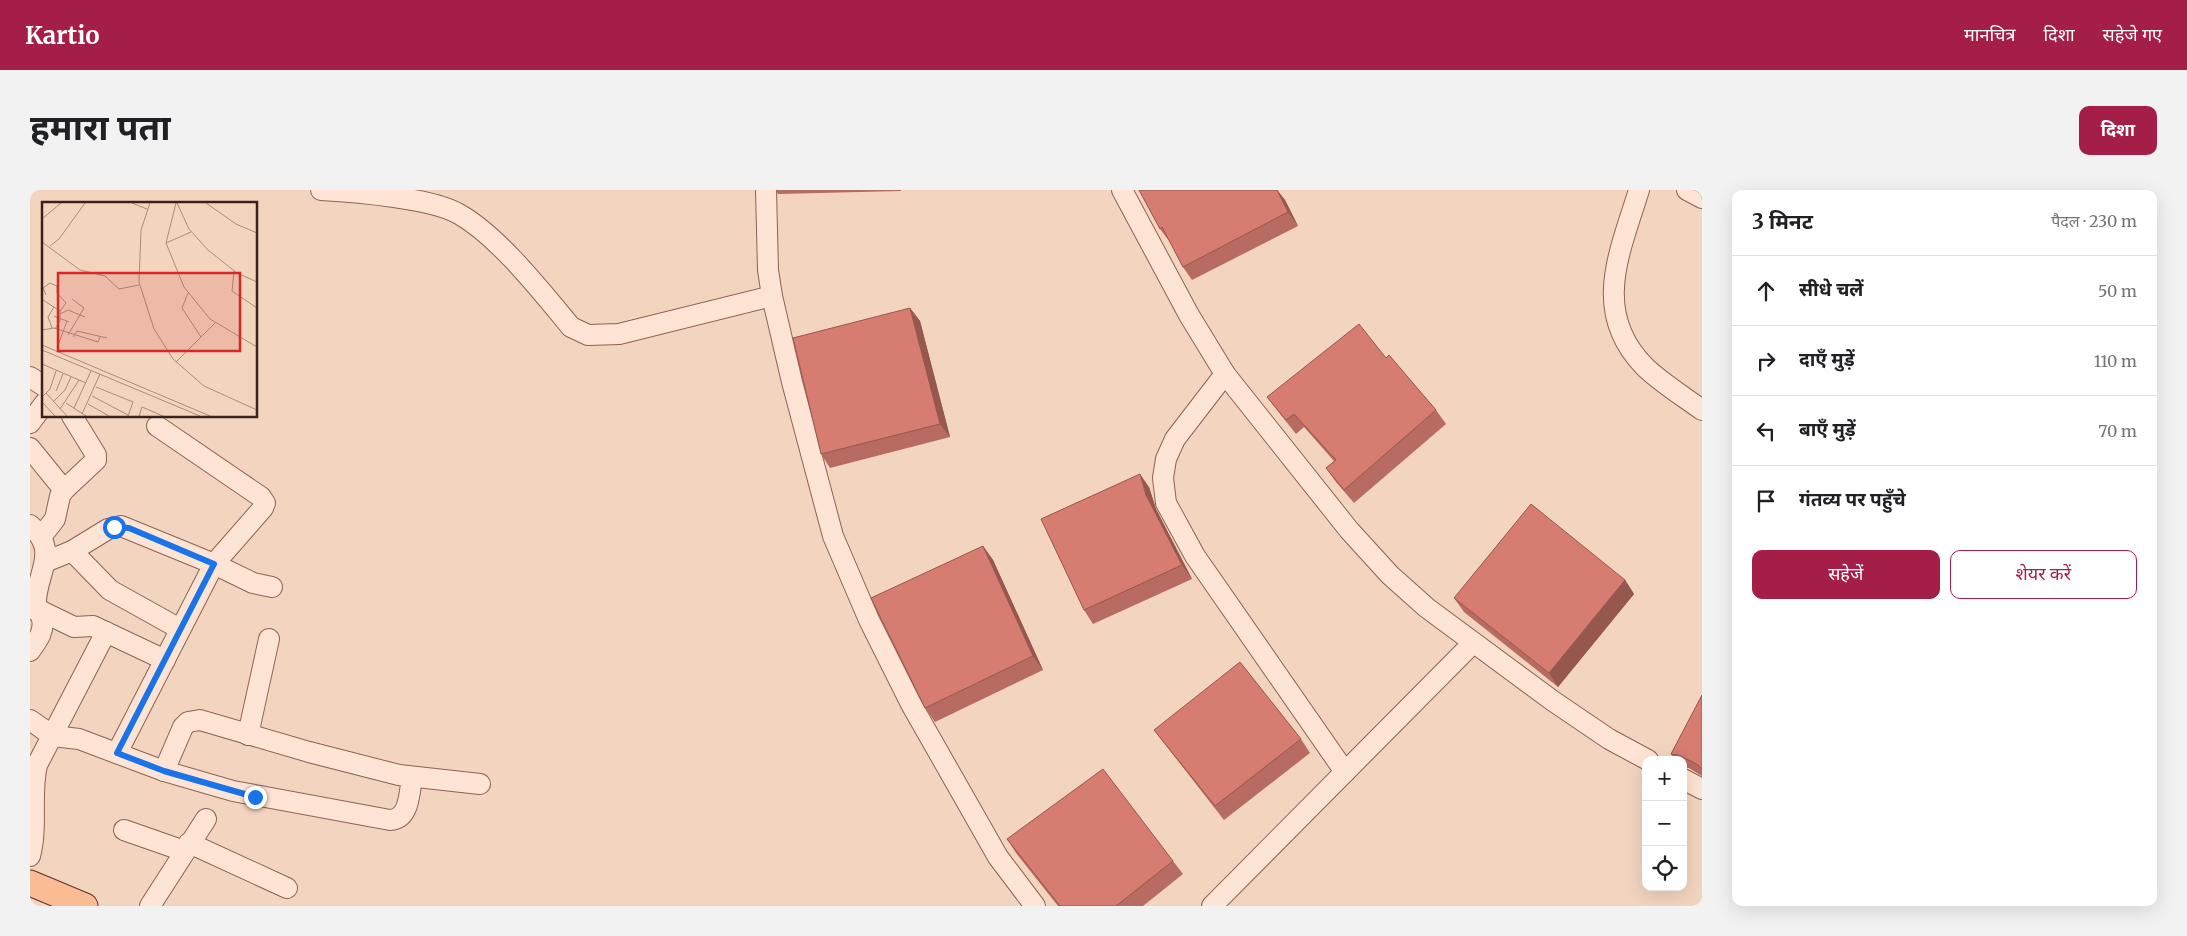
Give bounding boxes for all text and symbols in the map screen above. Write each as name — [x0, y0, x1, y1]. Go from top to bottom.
text: Kartio — [25, 20, 100, 51]
text: मानचित्र — [1964, 23, 2015, 46]
text: दिशा — [2043, 23, 2075, 46]
text: सहेजे गए — [2103, 23, 2162, 46]
text: हमारा पता — [30, 106, 170, 150]
button: दिशा — [2079, 106, 2157, 155]
inset map — [42, 202, 258, 418]
text: 3 मिनट — [1752, 208, 1813, 235]
text: पैदल · 230 m — [2051, 211, 2137, 231]
icon: ahead — [1752, 277, 1780, 305]
text: सीधे चलें — [1799, 277, 1863, 301]
text: 50 m — [2098, 281, 2137, 301]
icon: right — [1752, 347, 1780, 375]
text: दाएँ मुड़ें — [1799, 347, 1855, 371]
text: 110 m — [2094, 351, 2137, 371]
icon: left — [1752, 417, 1780, 445]
text: बाएँ मुड़ें — [1799, 417, 1856, 441]
text: 70 m — [2098, 421, 2137, 441]
icon: arrive — [1752, 487, 1780, 515]
text: गंतव्य पर पहुँचे — [1799, 487, 1906, 511]
route start — [103, 516, 126, 539]
button: सहेजें — [1752, 550, 1940, 599]
button: शेयर करें — [1950, 550, 2137, 599]
map controls — [1642, 756, 1687, 891]
button: + — [1642, 756, 1687, 801]
route end — [244, 786, 267, 809]
button: − — [1642, 801, 1687, 846]
button: locate — [1642, 846, 1687, 891]

